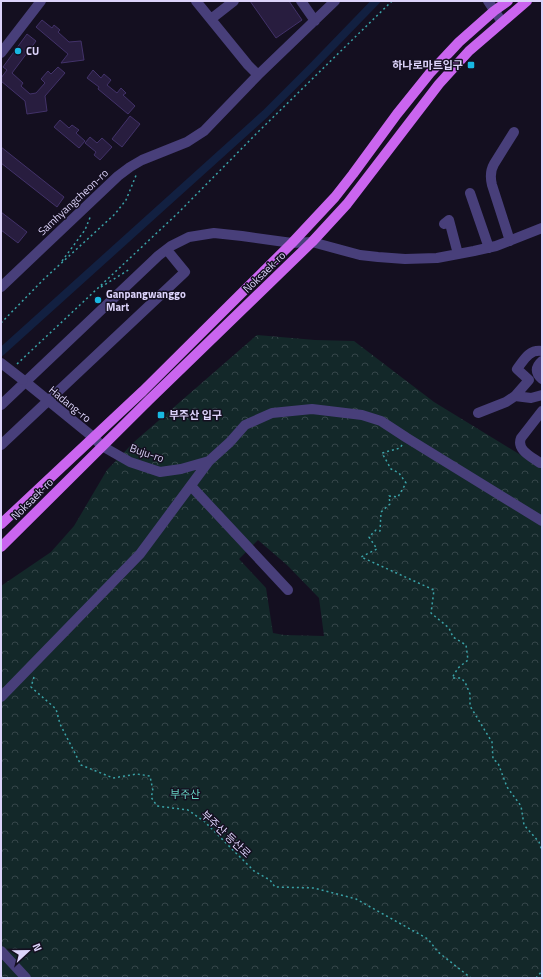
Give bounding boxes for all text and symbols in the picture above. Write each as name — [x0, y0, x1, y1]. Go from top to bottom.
place label: CU — [26, 43, 39, 59]
marker: CU — [13, 46, 23, 56]
place label: 하나로마트입구 — [392, 57, 463, 73]
marker: 하나로마트입구 — [466, 60, 476, 70]
street label: Samhyangcheon-ro — [34, 165, 112, 239]
street label: Noksaek-ro — [239, 247, 289, 296]
place label: Ganpangwanggo Mart — [106, 286, 186, 315]
marker: Ganpangwanggo Mart — [93, 295, 103, 305]
street label: Hadang-ro — [46, 382, 95, 426]
place label: 부주산 입구 — [169, 407, 222, 423]
marker: 부주산 입구 — [156, 410, 166, 420]
street label: Buju-ro — [128, 440, 166, 466]
street label: Noksaek-ro — [7, 474, 57, 524]
park label: 부주산 — [170, 786, 200, 802]
street label: 부주산 등산로 — [197, 807, 255, 861]
north arrow — [8, 931, 48, 971]
text: N — [28, 941, 46, 954]

